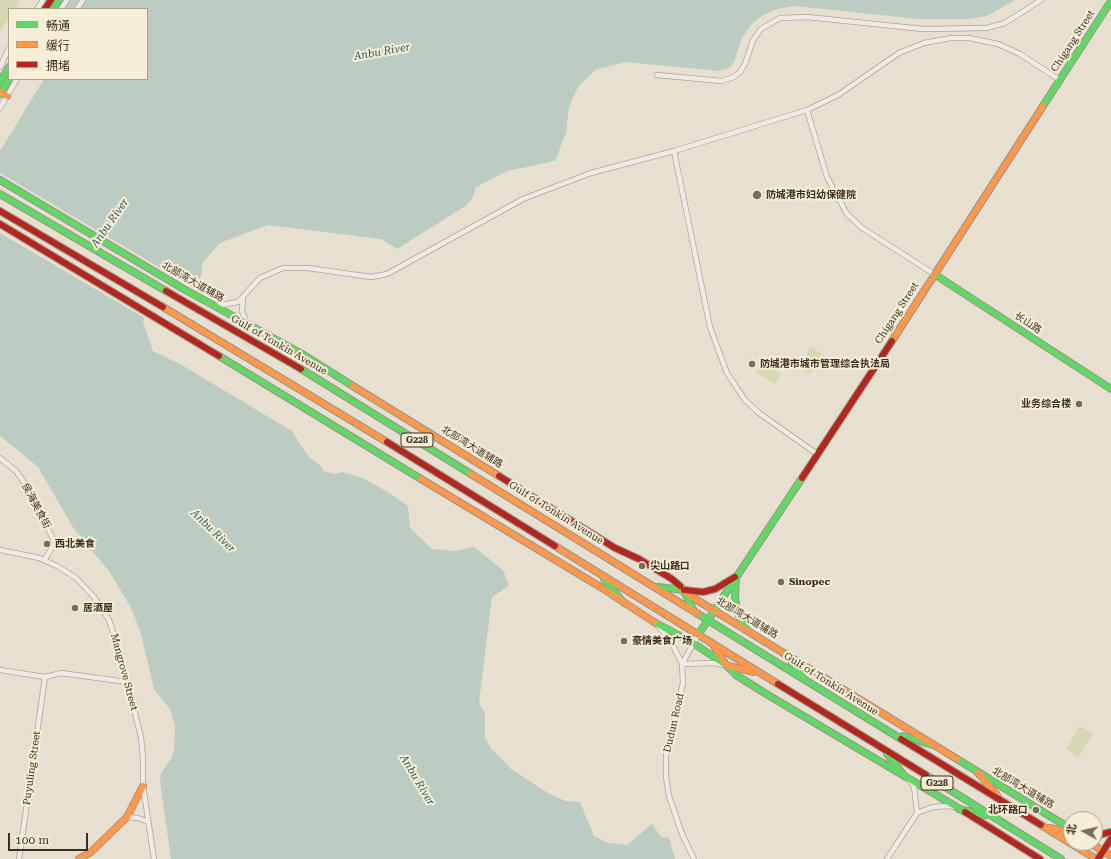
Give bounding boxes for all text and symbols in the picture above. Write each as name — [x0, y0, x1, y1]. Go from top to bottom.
legend — [8, 8, 148, 80]
street label: Chigang Street — [1049, 8, 1097, 74]
text: 畅通 — [46, 19, 70, 33]
text: 缓行 — [46, 39, 70, 53]
water label: Anbu River — [353, 41, 411, 63]
text: 拥堵 — [46, 59, 70, 73]
marker: 防城港市妇幼保健院 — [751, 189, 763, 201]
place label: 防城港市妇幼保健院 — [766, 189, 856, 201]
water label: Anbu River — [88, 196, 132, 250]
street label: 北部湾大道辅路 — [160, 259, 226, 305]
street label: Chigang Street — [873, 280, 921, 346]
street label: 长山路 — [1012, 310, 1044, 336]
street label: Gulf of Tonkin Avenue — [229, 313, 329, 377]
place label: 防城港市城市管理综合执法局 — [760, 358, 890, 370]
marker: 防城港市城市管理综合执法局 — [747, 359, 757, 369]
place label: 业务综合楼 — [1021, 398, 1071, 410]
marker: 业务综合楼 — [1074, 399, 1084, 409]
street label: 北部湾大道辅路 — [439, 423, 505, 471]
road number: G228 — [401, 433, 433, 447]
street label: Gulf of Tonkin Avenue — [507, 479, 605, 547]
street label: 侯海美食街 — [19, 481, 53, 531]
water label: Anbu River — [188, 507, 238, 555]
place label: 西北美食 — [55, 538, 95, 550]
marker: 西北美食 — [42, 539, 52, 549]
place label: 尖山路口 — [650, 560, 690, 572]
marker: 尖山路口 — [637, 561, 647, 571]
place label: Sinopec — [789, 576, 830, 588]
marker: Sinopec — [776, 577, 786, 587]
street label: 北部湾大道辅路 — [714, 595, 780, 641]
place label: 居酒屋 — [83, 602, 113, 614]
marker: 居酒屋 — [70, 603, 80, 613]
street label: Mangrove Street — [108, 632, 140, 712]
place label: 豪情美食广场 — [632, 635, 692, 647]
marker: 豪情美食广场 — [619, 636, 629, 646]
street label: Gulf of Tonkin Avenue — [782, 650, 880, 718]
street label: Dudun Road — [661, 692, 687, 754]
street label: Puyuling Street — [21, 730, 43, 806]
water label: Anbu River — [397, 752, 437, 808]
street label: 北部湾大道辅路 — [990, 765, 1056, 811]
road number: G228 — [921, 776, 953, 790]
place label: 北环路口 — [988, 804, 1028, 816]
marker: 北环路口 — [1031, 805, 1041, 815]
north arrow — [1063, 811, 1103, 851]
text: 北 — [1064, 823, 1079, 836]
scale bar — [10, 825, 90, 851]
text: 100 m — [15, 833, 49, 847]

